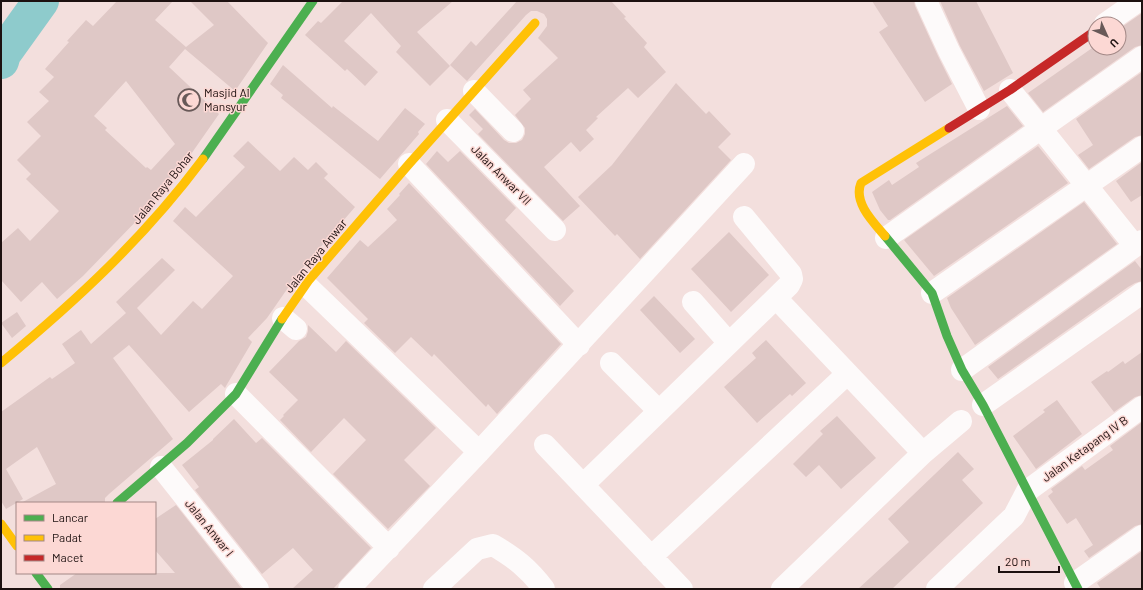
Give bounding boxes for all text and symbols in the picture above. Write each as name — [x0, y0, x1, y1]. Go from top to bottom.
north arrow — [1087, 16, 1127, 56]
text: U — [1107, 36, 1121, 51]
place label: Masjid Al Mansyur — [204, 85, 249, 113]
mosque icon: Masjid Al Mansyur — [176, 87, 202, 113]
street label: Jalan Anwar VII — [469, 141, 535, 207]
street label: Jalan Raya Bohar — [129, 148, 196, 226]
street label: Jalan Raya Anwar — [281, 215, 350, 295]
street label: Jalan Ketapang IV B — [1039, 412, 1130, 484]
street label: Jalan Anwar I — [183, 496, 237, 559]
legend — [16, 502, 156, 574]
text: Lancar — [52, 510, 89, 524]
text: Padat — [52, 530, 82, 544]
scale bar — [999, 548, 1059, 574]
text: Macet — [52, 550, 84, 564]
text: 20 m — [1005, 554, 1031, 568]

